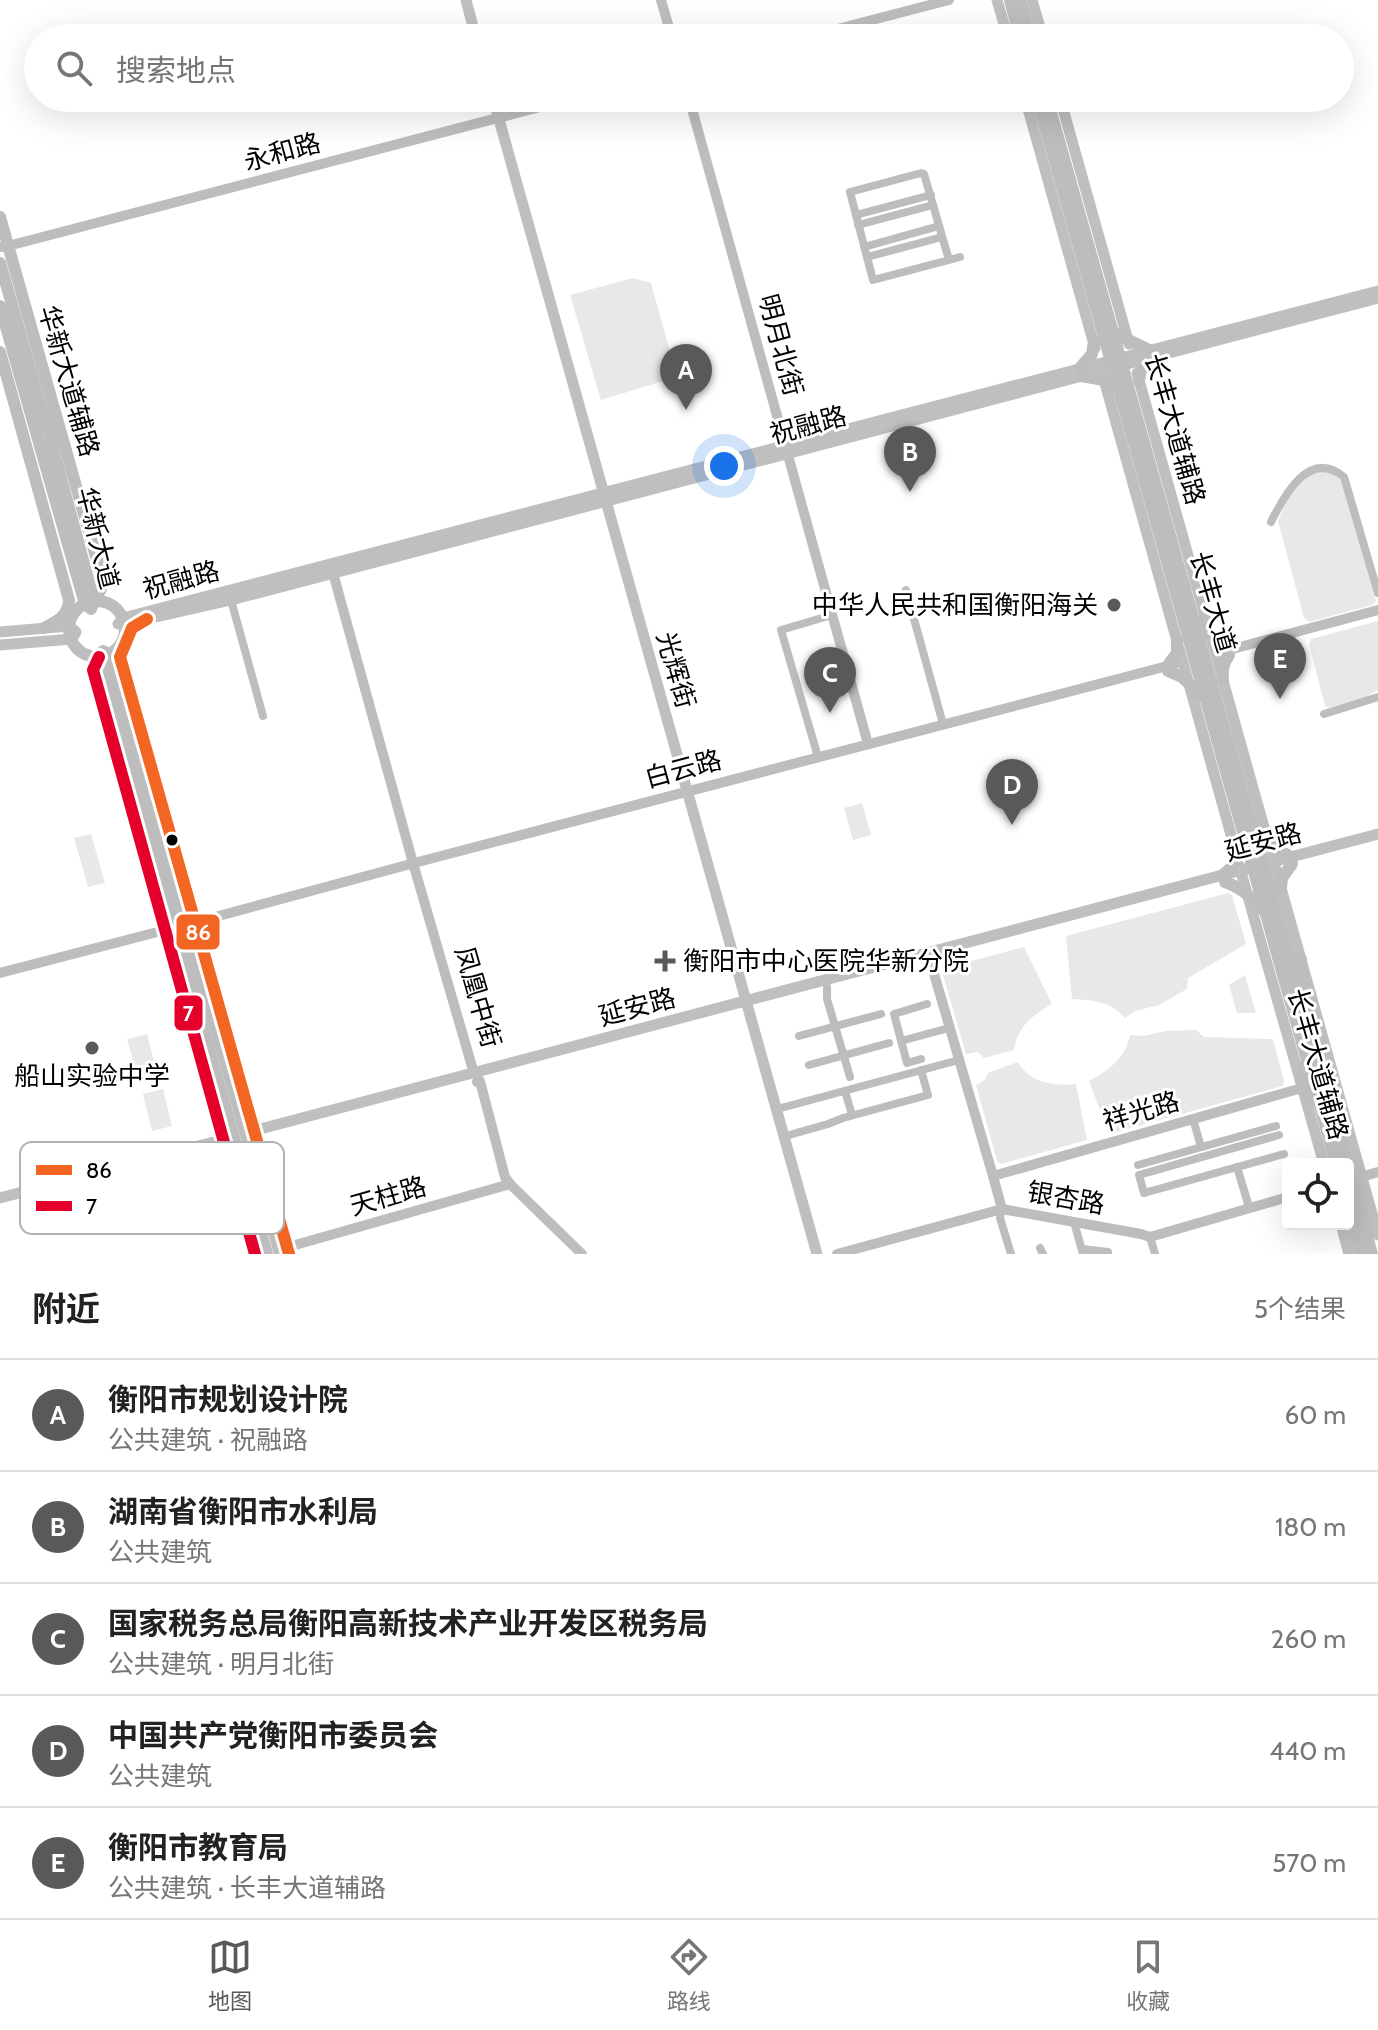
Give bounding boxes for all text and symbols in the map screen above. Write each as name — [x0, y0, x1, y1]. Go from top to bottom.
search box — [24, 24, 1354, 112]
icon: search — [52, 46, 96, 90]
text: 搜索地点 — [116, 52, 236, 89]
street label: 永和路 — [240, 126, 324, 178]
street label: 明月北街 — [752, 291, 810, 399]
street label: 华新大道辅路 — [32, 302, 106, 460]
pin: A — [660, 344, 712, 410]
street label: 长丰大道辅路 — [1138, 350, 1212, 508]
street label: 祝融路 — [766, 399, 850, 451]
pin: B — [884, 426, 936, 492]
your location — [704, 446, 744, 486]
street label: 华新大道 — [70, 484, 126, 592]
street label: 长丰大道 — [1183, 548, 1243, 656]
street label: 祝融路 — [139, 554, 223, 606]
place label: 中华人民共和国衡阳海关 — [812, 589, 1098, 621]
marker: 中华人民共和国衡阳海关 — [1105, 596, 1123, 614]
street label: 光辉街 — [650, 628, 702, 712]
pin: E — [1254, 633, 1306, 699]
pin: C — [804, 647, 856, 713]
street label: 白云路 — [641, 743, 725, 795]
pin: D — [986, 759, 1038, 825]
street label: 延安路 — [1221, 816, 1305, 868]
unlabelled marker — [164, 832, 180, 848]
line badge: 86 — [175, 913, 221, 951]
text: 86 — [185, 919, 211, 946]
street label: 凤凰中街 — [448, 943, 508, 1051]
place label: 衡阳市中心医院华新分院 — [683, 945, 969, 977]
marker: 衡阳市中心医院华新分院 — [654, 950, 676, 972]
street label: 延安路 — [595, 981, 679, 1033]
street label: 长丰大道辅路 — [1281, 985, 1355, 1143]
line badge: 7 — [173, 994, 204, 1032]
text: 7 — [182, 1000, 194, 1027]
marker: 船山实验中学 — [83, 1039, 101, 1057]
place label: 船山实验中学 — [14, 1060, 170, 1092]
street label: 祥光路 — [1099, 1085, 1183, 1137]
legend — [20, 1142, 284, 1234]
text: 86 — [86, 1157, 112, 1184]
map controls — [1282, 1158, 1354, 1230]
button: locate — [1282, 1158, 1354, 1230]
street label: 天柱路 — [346, 1170, 430, 1222]
street label: 银杏路 — [1025, 1175, 1107, 1221]
text: 7 — [86, 1193, 97, 1220]
text: 附近 — [32, 1288, 100, 1330]
text: 5个结果 — [1254, 1293, 1346, 1325]
text: 衡阳市规划设计院 — [108, 1381, 348, 1418]
text: A — [50, 1399, 66, 1431]
text: 60 m — [1284, 1399, 1346, 1431]
text: 公共建筑 · 祝融路 — [108, 1424, 308, 1456]
text: 湖南省衡阳市水利局 — [108, 1493, 378, 1530]
text: B — [50, 1511, 66, 1543]
text: 180 m — [1275, 1511, 1346, 1543]
text: 公共建筑 — [108, 1536, 212, 1568]
text: 国家税务总局衡阳高新技术产业开发区税务局 — [108, 1605, 708, 1642]
text: C — [50, 1623, 66, 1655]
text: 260 m — [1271, 1623, 1346, 1655]
text: 公共建筑 · 明月北街 — [108, 1648, 334, 1680]
text: 中国共产党衡阳市委员会 — [108, 1717, 438, 1754]
text: D — [49, 1735, 67, 1767]
text: 440 m — [1269, 1735, 1346, 1767]
text: 公共建筑 — [108, 1760, 212, 1792]
text: 衡阳市教育局 — [108, 1829, 288, 1866]
text: E — [51, 1847, 65, 1879]
text: 570 m — [1272, 1847, 1346, 1879]
text: 公共建筑 · 长丰大道辅路 — [108, 1872, 386, 1904]
tab: 地图 — [208, 1935, 252, 2015]
tab: 路线 — [667, 1935, 711, 2015]
tab: 收藏 — [1126, 1935, 1170, 2015]

